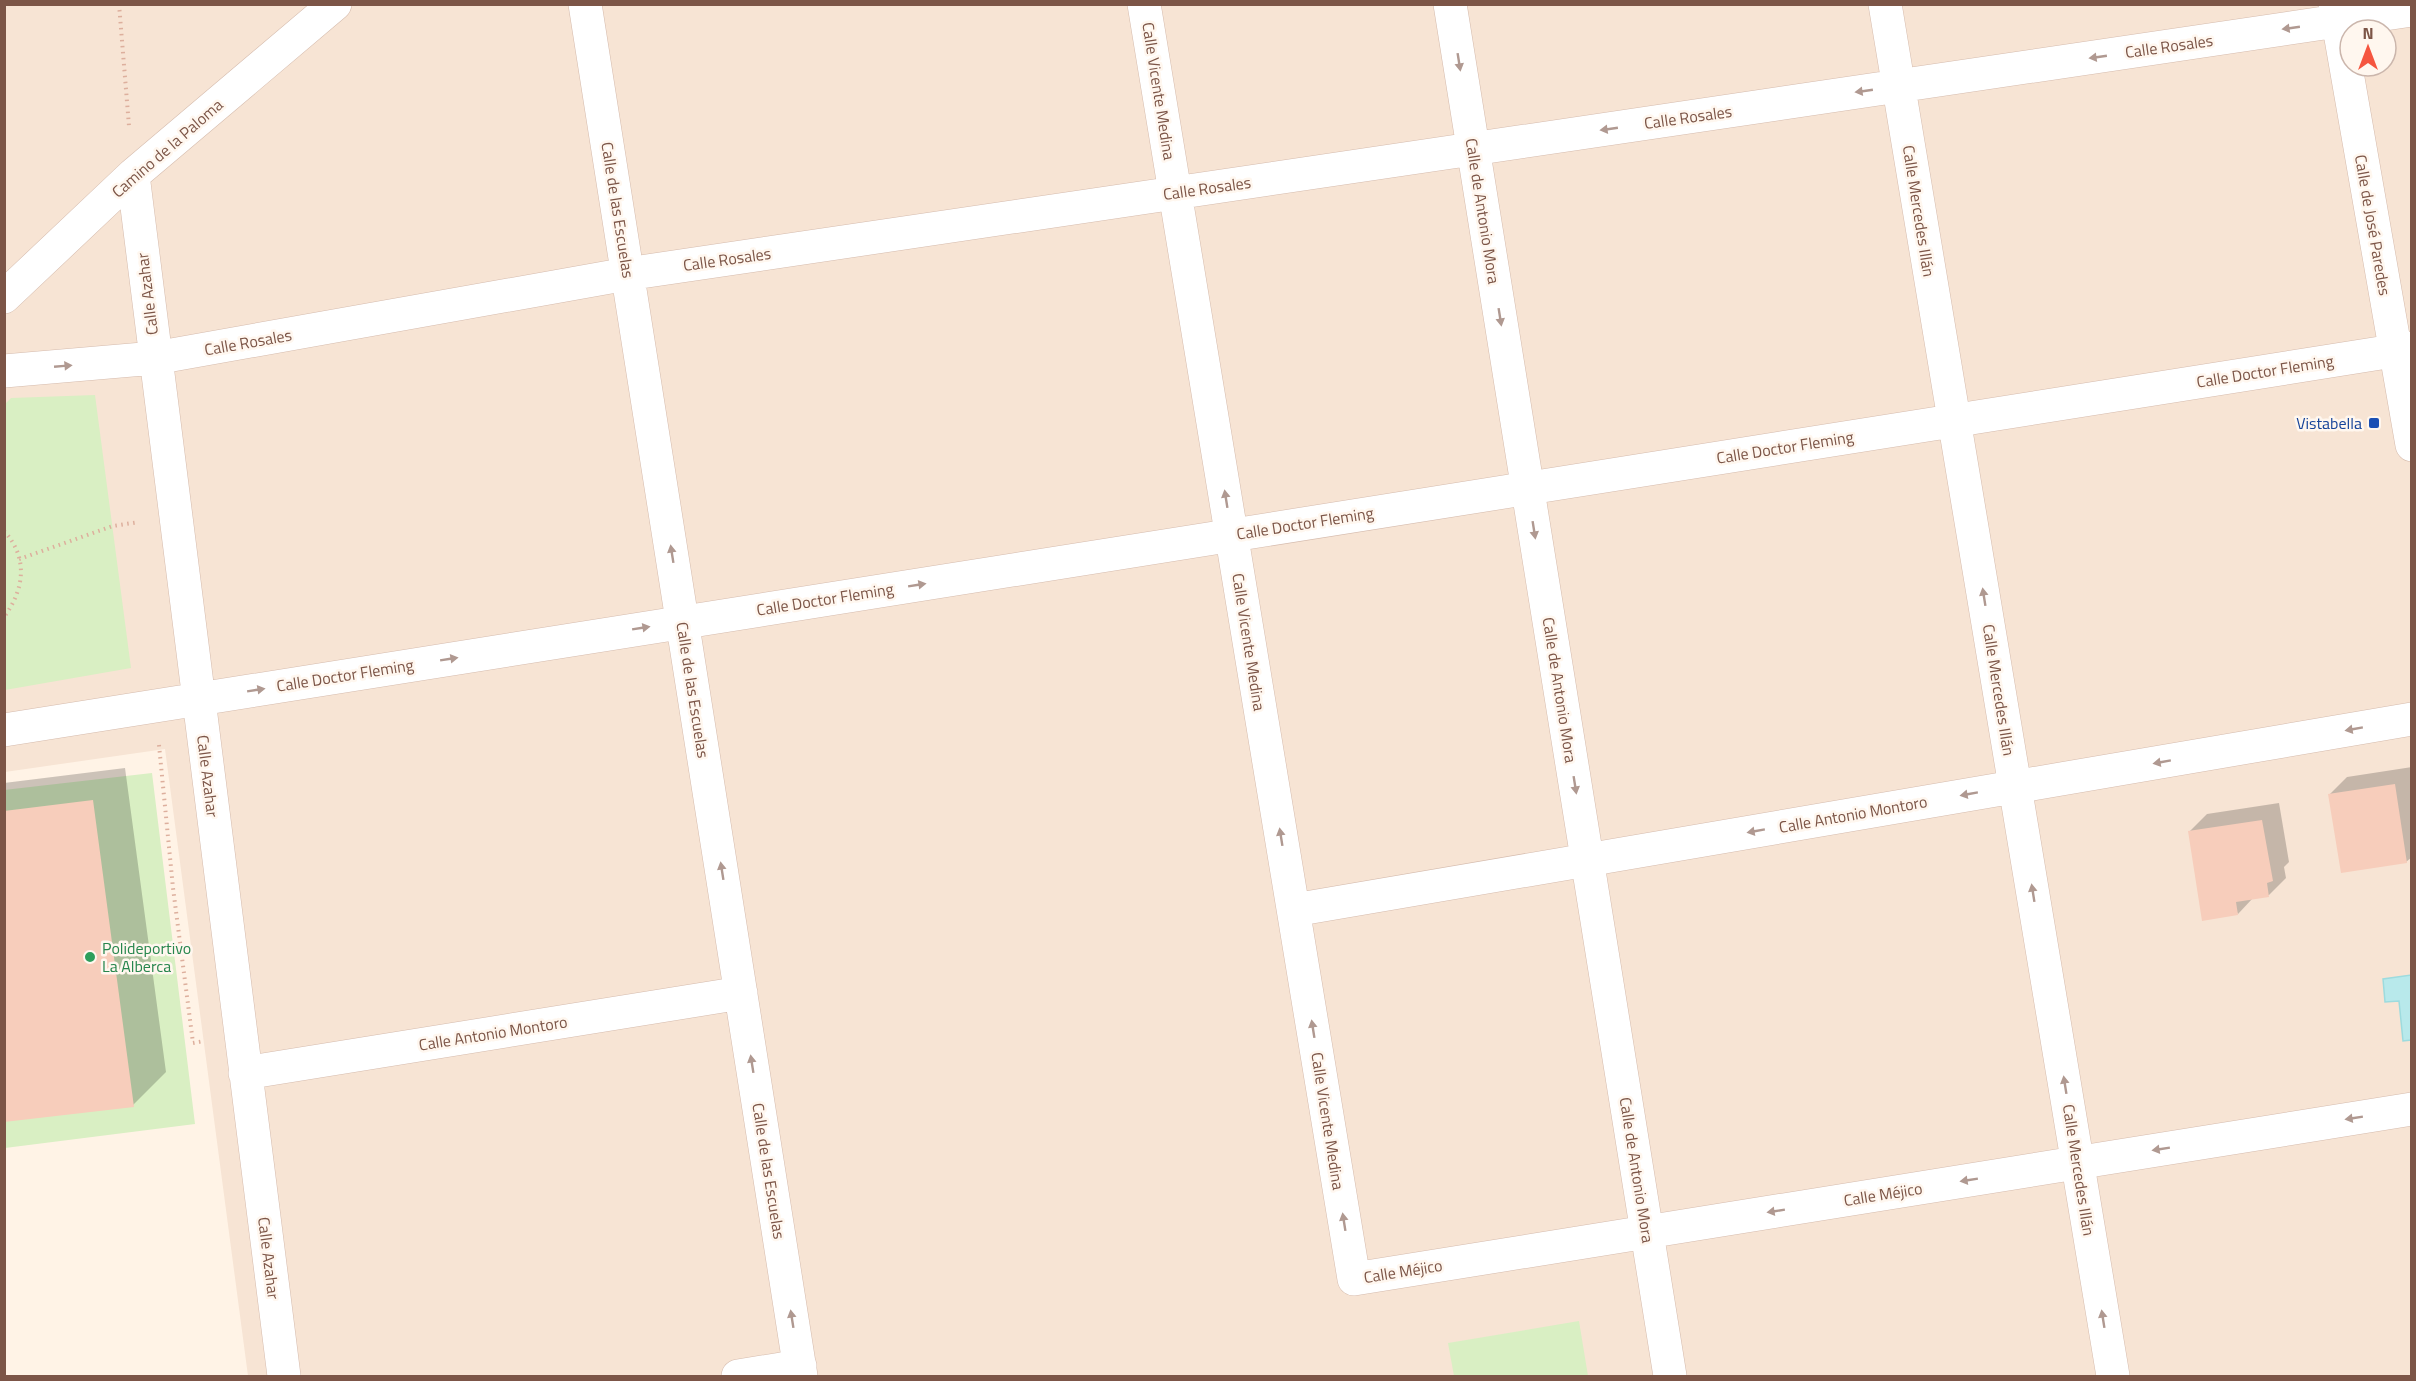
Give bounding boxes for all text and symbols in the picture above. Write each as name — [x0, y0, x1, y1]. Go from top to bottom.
north arrow — [2338, 18, 2398, 78]
street label: Calle Vicente Medina — [1136, 20, 1182, 162]
text: N — [2362, 21, 2374, 45]
one-way arrow — [2282, 24, 2301, 33]
street label: Calle Rosales — [2123, 28, 2215, 64]
one-way arrow — [2089, 52, 2108, 61]
one-way arrow — [1455, 53, 1464, 72]
one-way arrow — [1854, 87, 1873, 96]
street label: Camino de la Paloma — [106, 93, 228, 203]
street label: Calle Rosales — [1642, 99, 1734, 135]
one-way arrow — [1599, 124, 1618, 133]
street label: Calle de Antonio Mora — [1460, 136, 1506, 286]
street label: Calle de las Escuelas — [595, 140, 641, 280]
street label: Calle Mercedes Illán — [1897, 143, 1941, 279]
street label: Calle de José Paredes — [2349, 153, 2397, 297]
street label: Calle Rosales — [1161, 170, 1253, 206]
street label: Calle Rosales — [681, 241, 773, 277]
street label: Calle Azahar — [130, 251, 164, 337]
one-way arrow — [1496, 308, 1505, 327]
street label: Calle Rosales — [202, 322, 294, 362]
street label: Calle Doctor Fleming — [2195, 348, 2335, 394]
one-way arrow — [53, 361, 72, 371]
place label: Vistabella — [2296, 411, 2362, 435]
marker: Vistabella — [2367, 416, 2381, 430]
street label: Calle Doctor Fleming — [1715, 424, 1855, 470]
one-way arrow — [1221, 490, 1230, 509]
street label: Calle Doctor Fleming — [1235, 500, 1375, 546]
one-way arrow — [1530, 521, 1539, 540]
one-way arrow — [667, 545, 676, 564]
street label: Calle Vicente Medina — [1226, 571, 1272, 713]
street label: Calle Doctor Fleming — [755, 576, 895, 622]
one-way arrow — [907, 580, 926, 589]
one-way arrow — [1979, 587, 1988, 606]
street label: Calle de Antonio Mora — [1537, 615, 1583, 765]
street label: Calle de las Escuelas — [670, 620, 716, 760]
street label: Calle Mercedes Illán — [1977, 622, 2021, 758]
one-way arrow — [632, 624, 651, 633]
street label: Calle Doctor Fleming — [275, 652, 415, 698]
one-way arrow — [439, 654, 458, 663]
one-way arrow — [247, 685, 266, 694]
one-way arrow — [2344, 725, 2363, 734]
street label: Calle Azahar — [191, 733, 225, 819]
one-way arrow — [2152, 757, 2171, 766]
one-way arrow — [1571, 776, 1580, 795]
street label: Calle Antonio Montoro — [1777, 789, 1929, 839]
one-way arrow — [1960, 790, 1979, 799]
one-way arrow — [1277, 827, 1286, 846]
one-way arrow — [1747, 827, 1766, 836]
one-way arrow — [717, 862, 726, 881]
one-way arrow — [2028, 883, 2037, 902]
place label: Polideportivo La Alberca — [102, 936, 191, 978]
marker: Polideportivo La Alberca — [83, 950, 97, 964]
street label: Calle Antonio Montoro — [417, 1009, 569, 1057]
one-way arrow — [1308, 1019, 1317, 1038]
street label: Calle Vicente Medina — [1305, 1050, 1351, 1192]
one-way arrow — [748, 1054, 757, 1073]
one-way arrow — [2060, 1075, 2069, 1094]
street label: Calle de Antonio Mora — [1614, 1095, 1660, 1245]
street label: Calle de las Escuelas — [746, 1101, 792, 1241]
street label: Calle Mercedes Illán — [2057, 1102, 2101, 1238]
one-way arrow — [2344, 1114, 2363, 1123]
one-way arrow — [2152, 1145, 2171, 1154]
street label: Calle Méjico — [1842, 1176, 1924, 1212]
one-way arrow — [1959, 1176, 1978, 1185]
one-way arrow — [1767, 1207, 1786, 1216]
one-way arrow — [1340, 1212, 1349, 1231]
street label: Calle Azahar — [252, 1215, 286, 1301]
street label: Calle Méjico — [1362, 1253, 1444, 1289]
one-way arrow — [788, 1309, 797, 1328]
one-way arrow — [2099, 1309, 2108, 1328]

